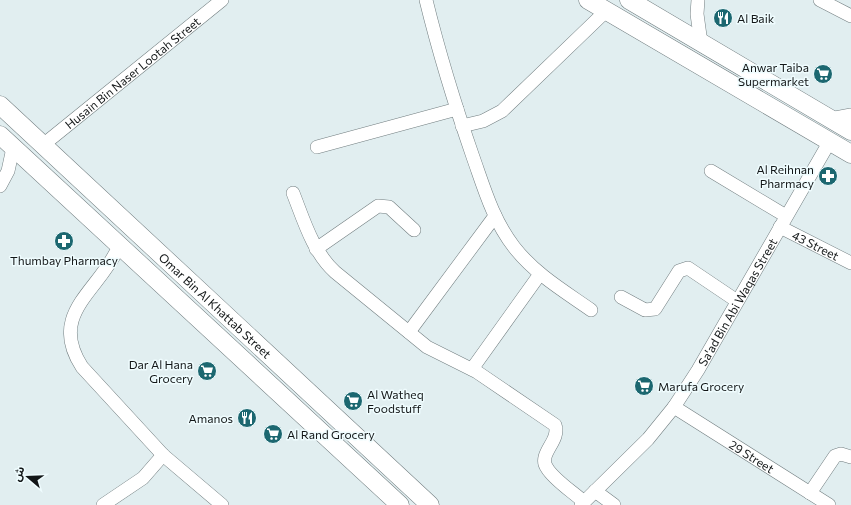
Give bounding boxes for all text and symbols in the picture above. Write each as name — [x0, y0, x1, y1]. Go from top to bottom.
restaurant icon: Al Baik — [712, 7, 734, 29]
place label: Al Baik — [737, 11, 775, 25]
street label: Husain Bin Naser Lootah Street — [62, 14, 203, 131]
place label: Anwar Taiba Supermarket — [738, 60, 809, 88]
supermarket icon: Anwar Taiba Supermarket — [812, 63, 834, 85]
place label: Al Reihnan Pharmacy — [756, 162, 814, 190]
pharmacy icon: Al Reihnan Pharmacy — [817, 165, 839, 187]
street label: 43 Street — [790, 227, 841, 263]
pharmacy icon: Thumbay Pharmacy — [53, 230, 75, 252]
street label: Sa'ad Bin Abi Waqas Street — [695, 235, 780, 368]
street label: Omar Bin Al Khattab Street — [156, 250, 274, 361]
place label: Thumbay Pharmacy — [10, 253, 118, 267]
place label: Dar Al Hana Grocery — [129, 357, 193, 385]
supermarket icon: Dar Al Hana Grocery — [196, 360, 218, 382]
supermarket icon: Marufa Grocery — [633, 375, 655, 397]
place label: Marufa Grocery — [658, 379, 744, 393]
place label: Al Watheq Foodstuff — [367, 387, 424, 415]
supermarket icon: Al Watheq Foodstuff — [342, 390, 364, 412]
restaurant icon: Amanos — [236, 407, 258, 429]
place label: Amanos — [189, 411, 233, 425]
supermarket icon: Al Rand Grocery — [262, 423, 284, 445]
place label: Al Rand Grocery — [287, 427, 375, 441]
street label: 29 Street — [727, 437, 777, 476]
north arrow — [8, 457, 48, 497]
text: ش — [9, 464, 28, 483]

